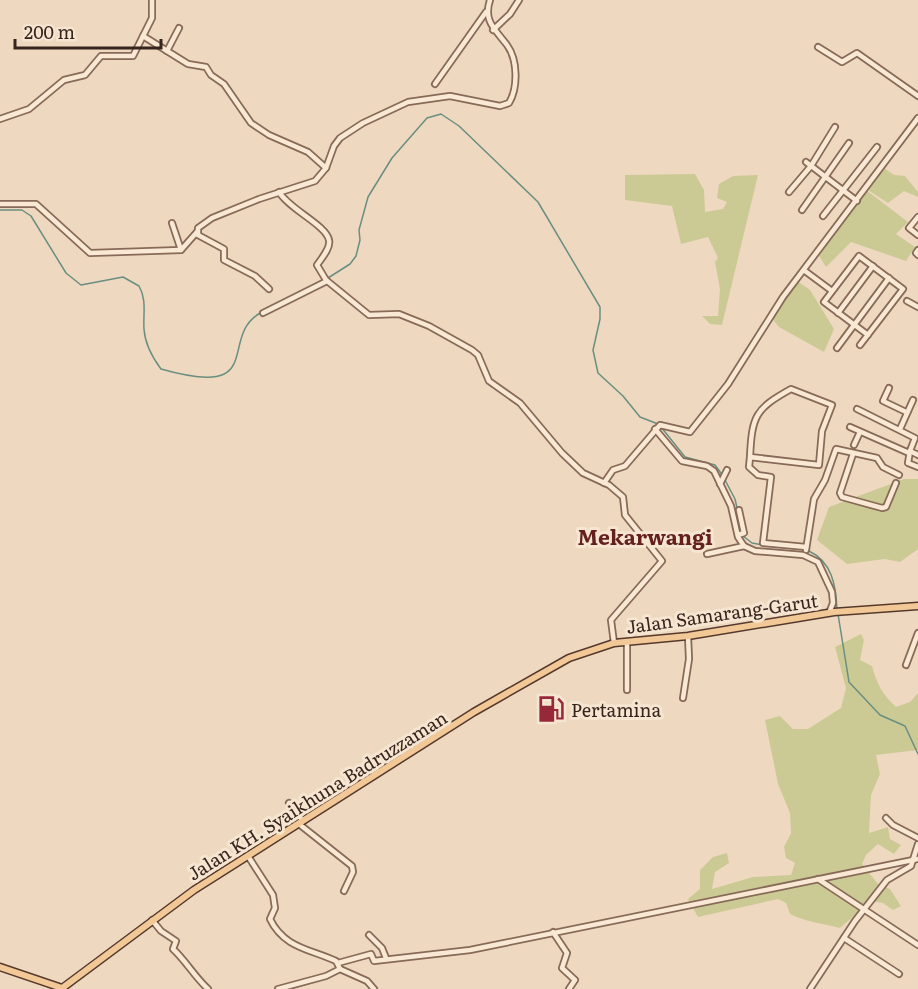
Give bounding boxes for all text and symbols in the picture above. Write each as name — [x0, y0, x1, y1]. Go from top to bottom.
scale bar — [15, 12, 160, 50]
text: 200 m — [24, 18, 75, 45]
district label: Mekarwangi — [577, 520, 713, 551]
street label: Jalan Samarang-Garut — [624, 586, 820, 640]
fuel station icon: Pertamina — [536, 694, 566, 724]
place label: Pertamina — [571, 696, 661, 723]
street label: Jalan KH. Syaikhuna Badruzzaman — [182, 704, 452, 886]

